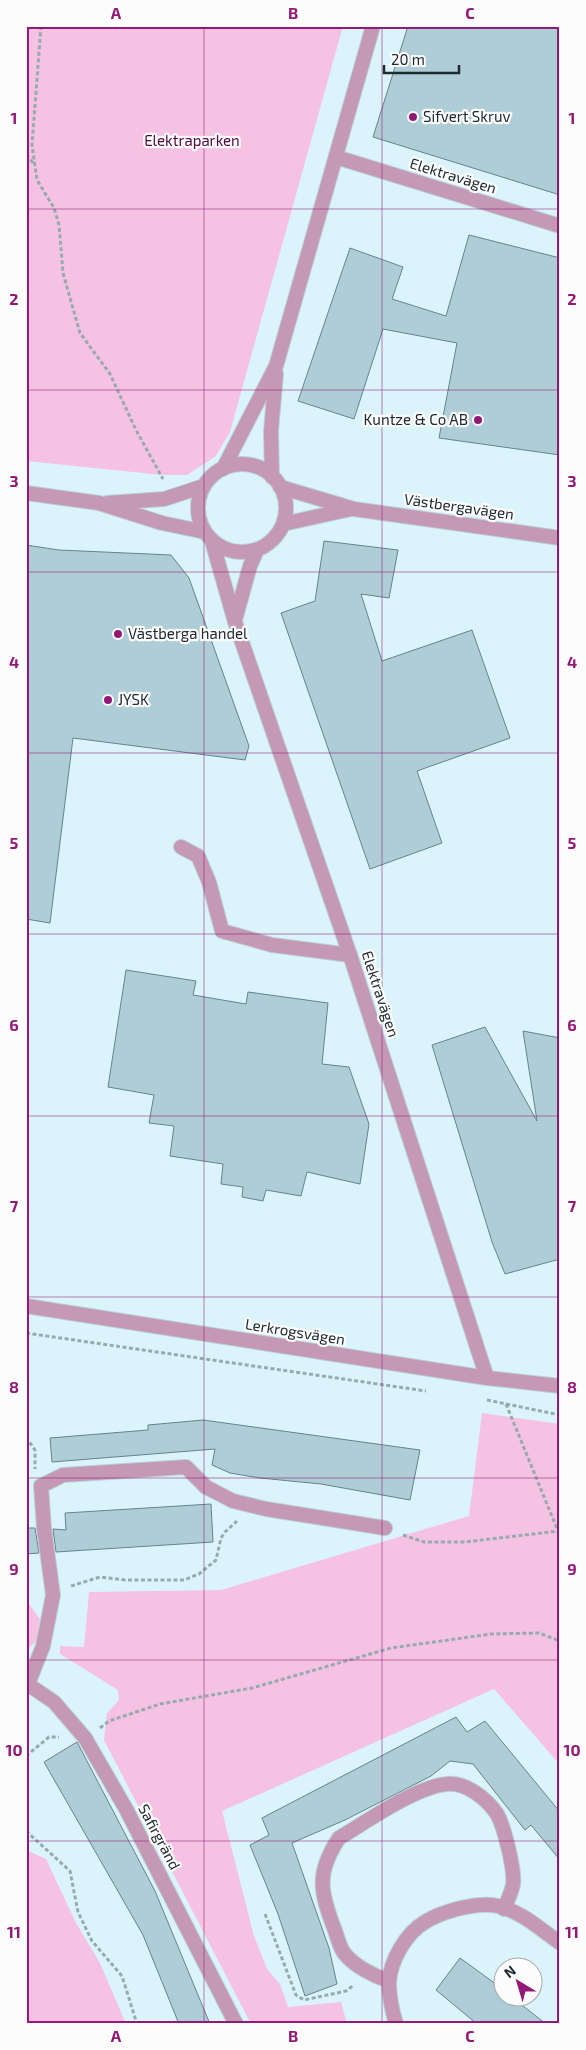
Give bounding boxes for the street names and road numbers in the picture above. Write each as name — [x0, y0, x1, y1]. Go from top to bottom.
street label: Elektravägen — [408, 153, 499, 197]
street label: Västbergavägen — [403, 489, 515, 523]
street label: Elektravägen — [359, 948, 403, 1039]
street label: Lerkrogsvägen — [244, 1314, 346, 1348]
street label: Safirgränd — [135, 1801, 185, 1872]

